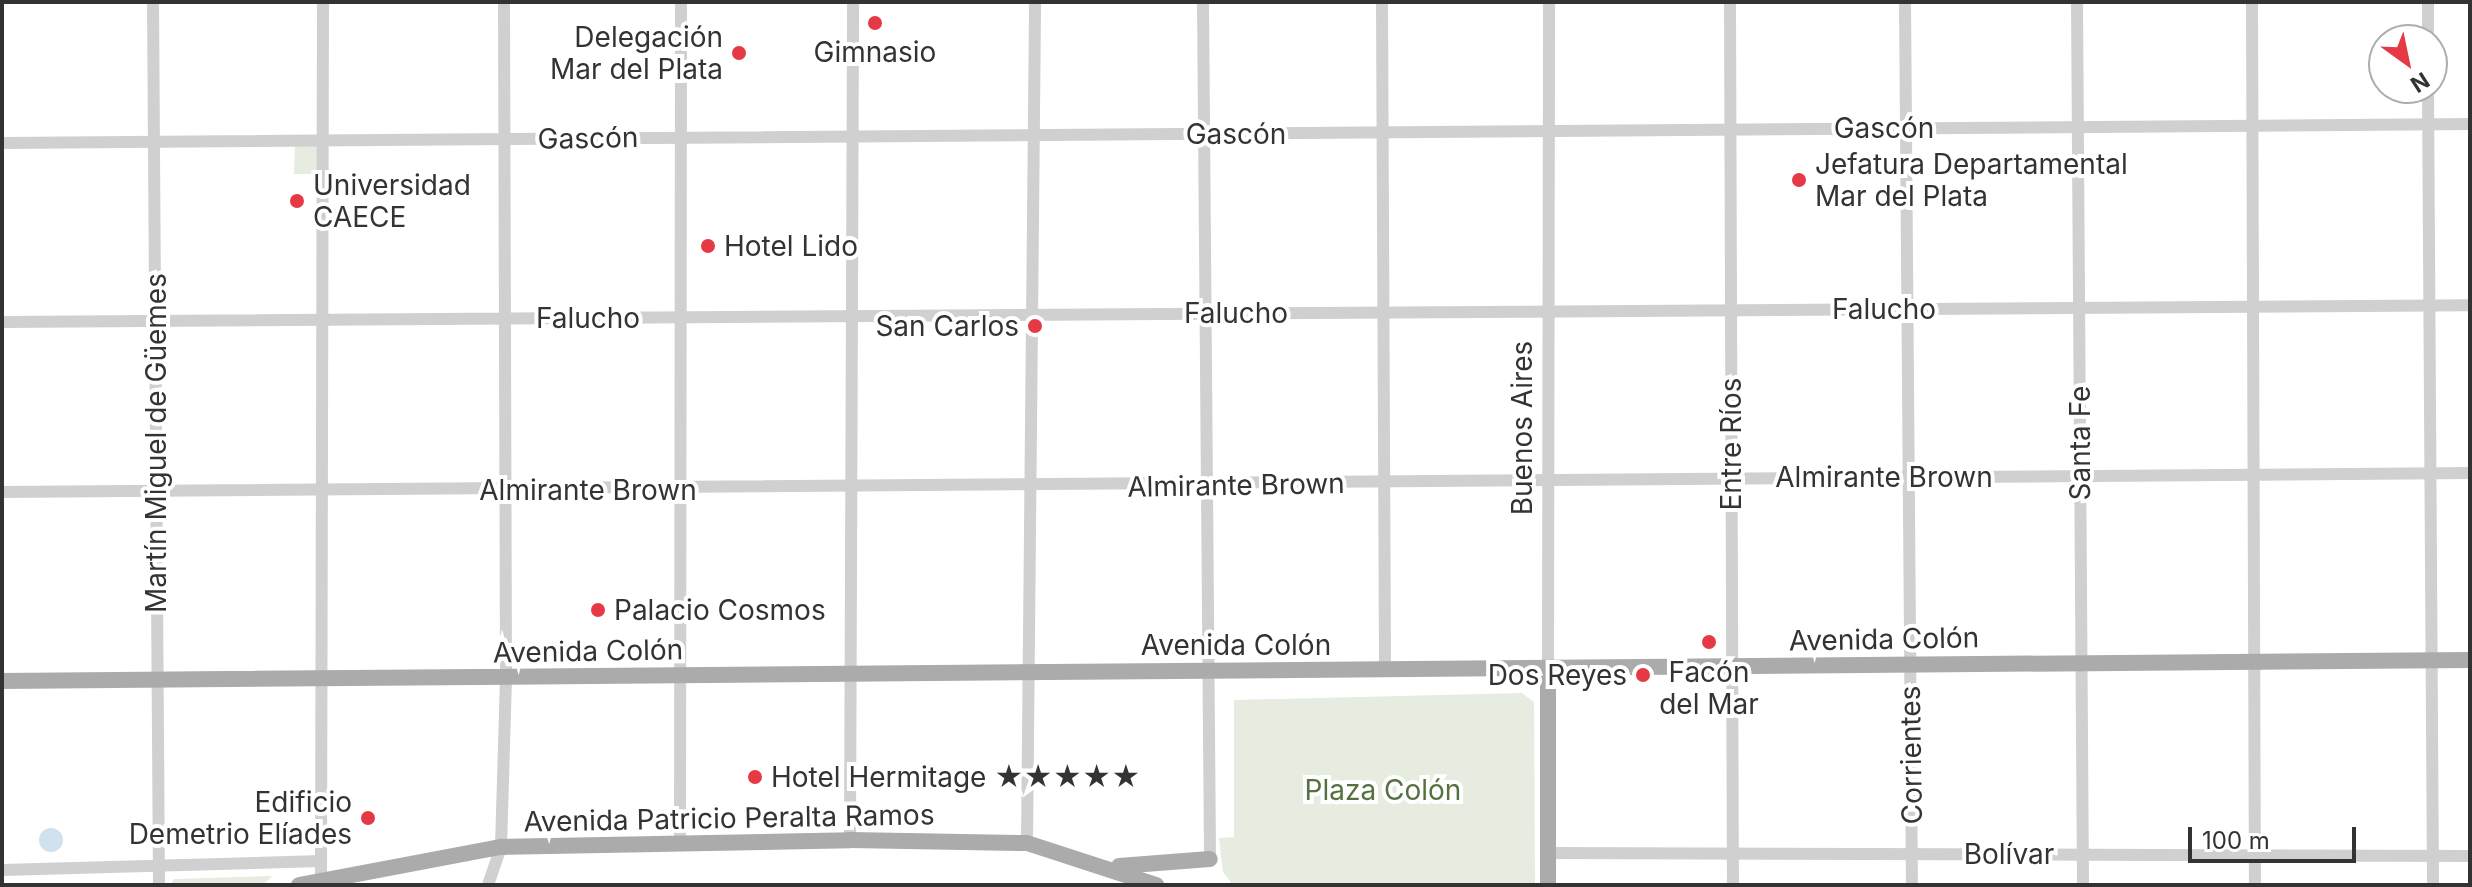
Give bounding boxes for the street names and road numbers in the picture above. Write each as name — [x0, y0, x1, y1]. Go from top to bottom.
street label: Gascón — [1834, 111, 1934, 145]
street label: Gascón — [1186, 117, 1286, 151]
street label: Gascón — [537, 120, 639, 156]
street label: Martín Miguel de Güemes — [139, 273, 173, 613]
street label: Falucho — [1832, 292, 1936, 326]
street label: Falucho — [1184, 296, 1288, 330]
street label: Falucho — [536, 301, 640, 335]
street label: Buenos Aires — [1505, 341, 1539, 515]
street label: Entre Ríos — [1714, 377, 1748, 511]
street label: Santa Fe — [2063, 386, 2097, 500]
street label: Almirante Brown — [1775, 460, 1993, 494]
street label: Almirante Brown — [1127, 466, 1345, 504]
street label: Almirante Brown — [479, 473, 697, 507]
street label: Avenida Colón — [1789, 621, 1979, 657]
street label: Avenida Colón — [1141, 628, 1331, 662]
street label: Avenida Colón — [493, 633, 683, 669]
street label: Corrientes — [1893, 685, 1929, 825]
street label: Avenida Patricio Peralta Ramos — [523, 798, 935, 838]
street label: Bolívar — [1964, 837, 2054, 871]

